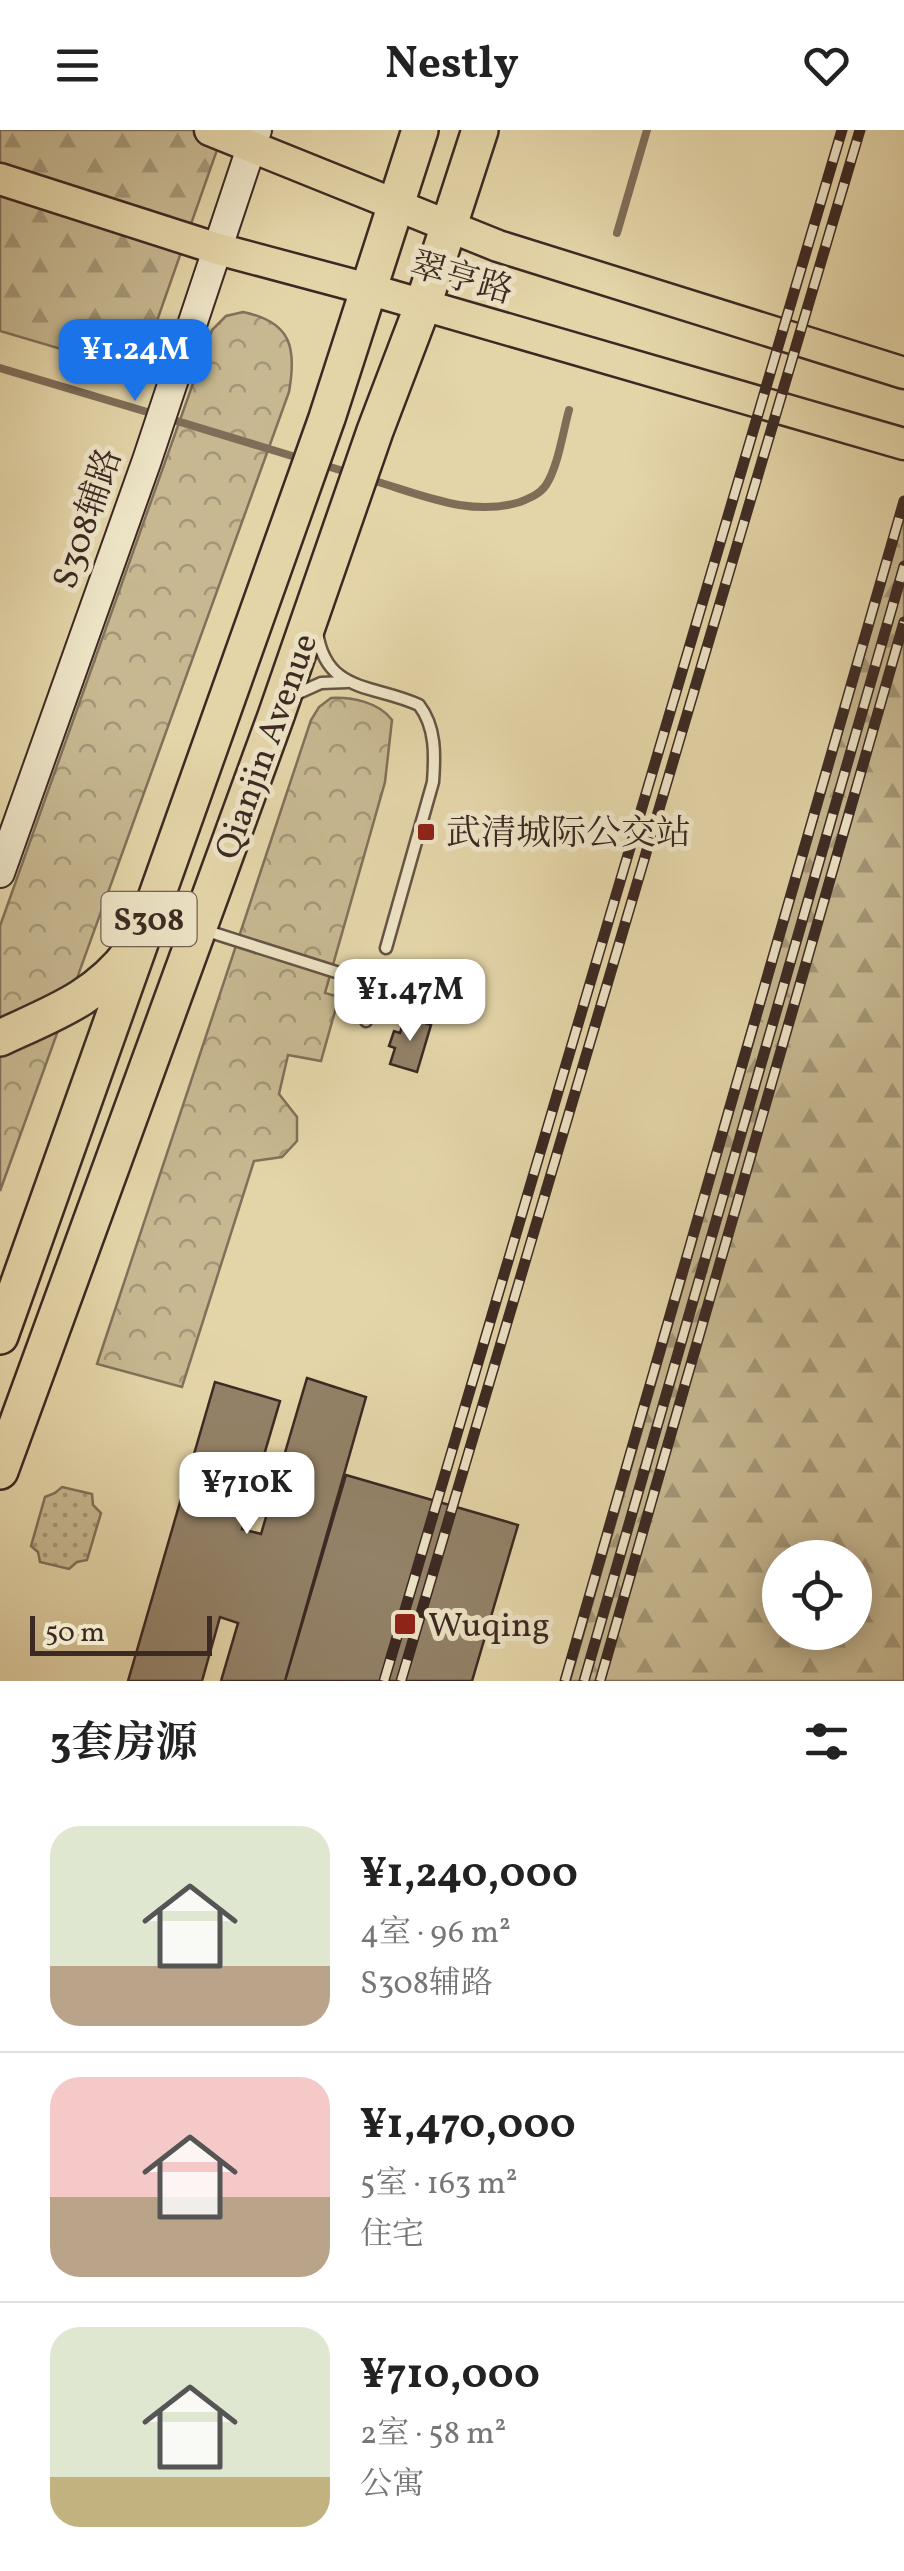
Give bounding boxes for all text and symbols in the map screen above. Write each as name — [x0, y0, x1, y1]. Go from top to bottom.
text: Nestly — [385, 34, 519, 97]
icon: menu — [50, 38, 105, 93]
icon: heart — [799, 38, 854, 93]
street label: 翠亨路 — [404, 242, 518, 317]
pin: ¥1.24M — [54, 319, 216, 404]
text: ¥1.24M — [81, 329, 189, 373]
street label: S308辅路 — [42, 442, 135, 596]
street label: Qianjin Avenue — [205, 627, 331, 867]
place label: 武清城际公交站 — [446, 811, 691, 859]
marker: 武清城际公交站 — [415, 821, 437, 843]
road number: S308 — [102, 892, 196, 946]
pin: ¥1.47M — [329, 959, 491, 1044]
text: ¥1.47M — [356, 969, 464, 1013]
pin: ¥710K — [177, 1452, 317, 1537]
text: ¥710K — [201, 1462, 293, 1506]
map controls — [762, 1540, 872, 1650]
button: locate — [762, 1540, 872, 1650]
place label: Wuqing — [428, 1603, 550, 1651]
scale bar — [30, 1611, 212, 1656]
marker: Wuqing — [392, 1611, 418, 1637]
text: 50 m — [45, 1614, 105, 1653]
icon: filters — [799, 1714, 854, 1769]
text: 3套房源 — [50, 1716, 197, 1775]
text: ¥1,240,000 — [360, 1846, 578, 1905]
icon: home — [130, 1866, 250, 1986]
text: 4室 · 96 m² — [360, 1912, 511, 1956]
text: S308辅路 — [360, 1963, 493, 2007]
text: ¥1,470,000 — [360, 2097, 576, 2156]
icon: home — [130, 2117, 250, 2237]
text: 5室 · 163 m² — [360, 2163, 518, 2207]
text: 住宅 — [360, 2214, 424, 2258]
text: ¥710,000 — [360, 2347, 540, 2406]
icon: home — [130, 2367, 250, 2487]
text: 2室 · 58 m² — [360, 2413, 506, 2457]
text: 公寓 — [360, 2464, 424, 2508]

